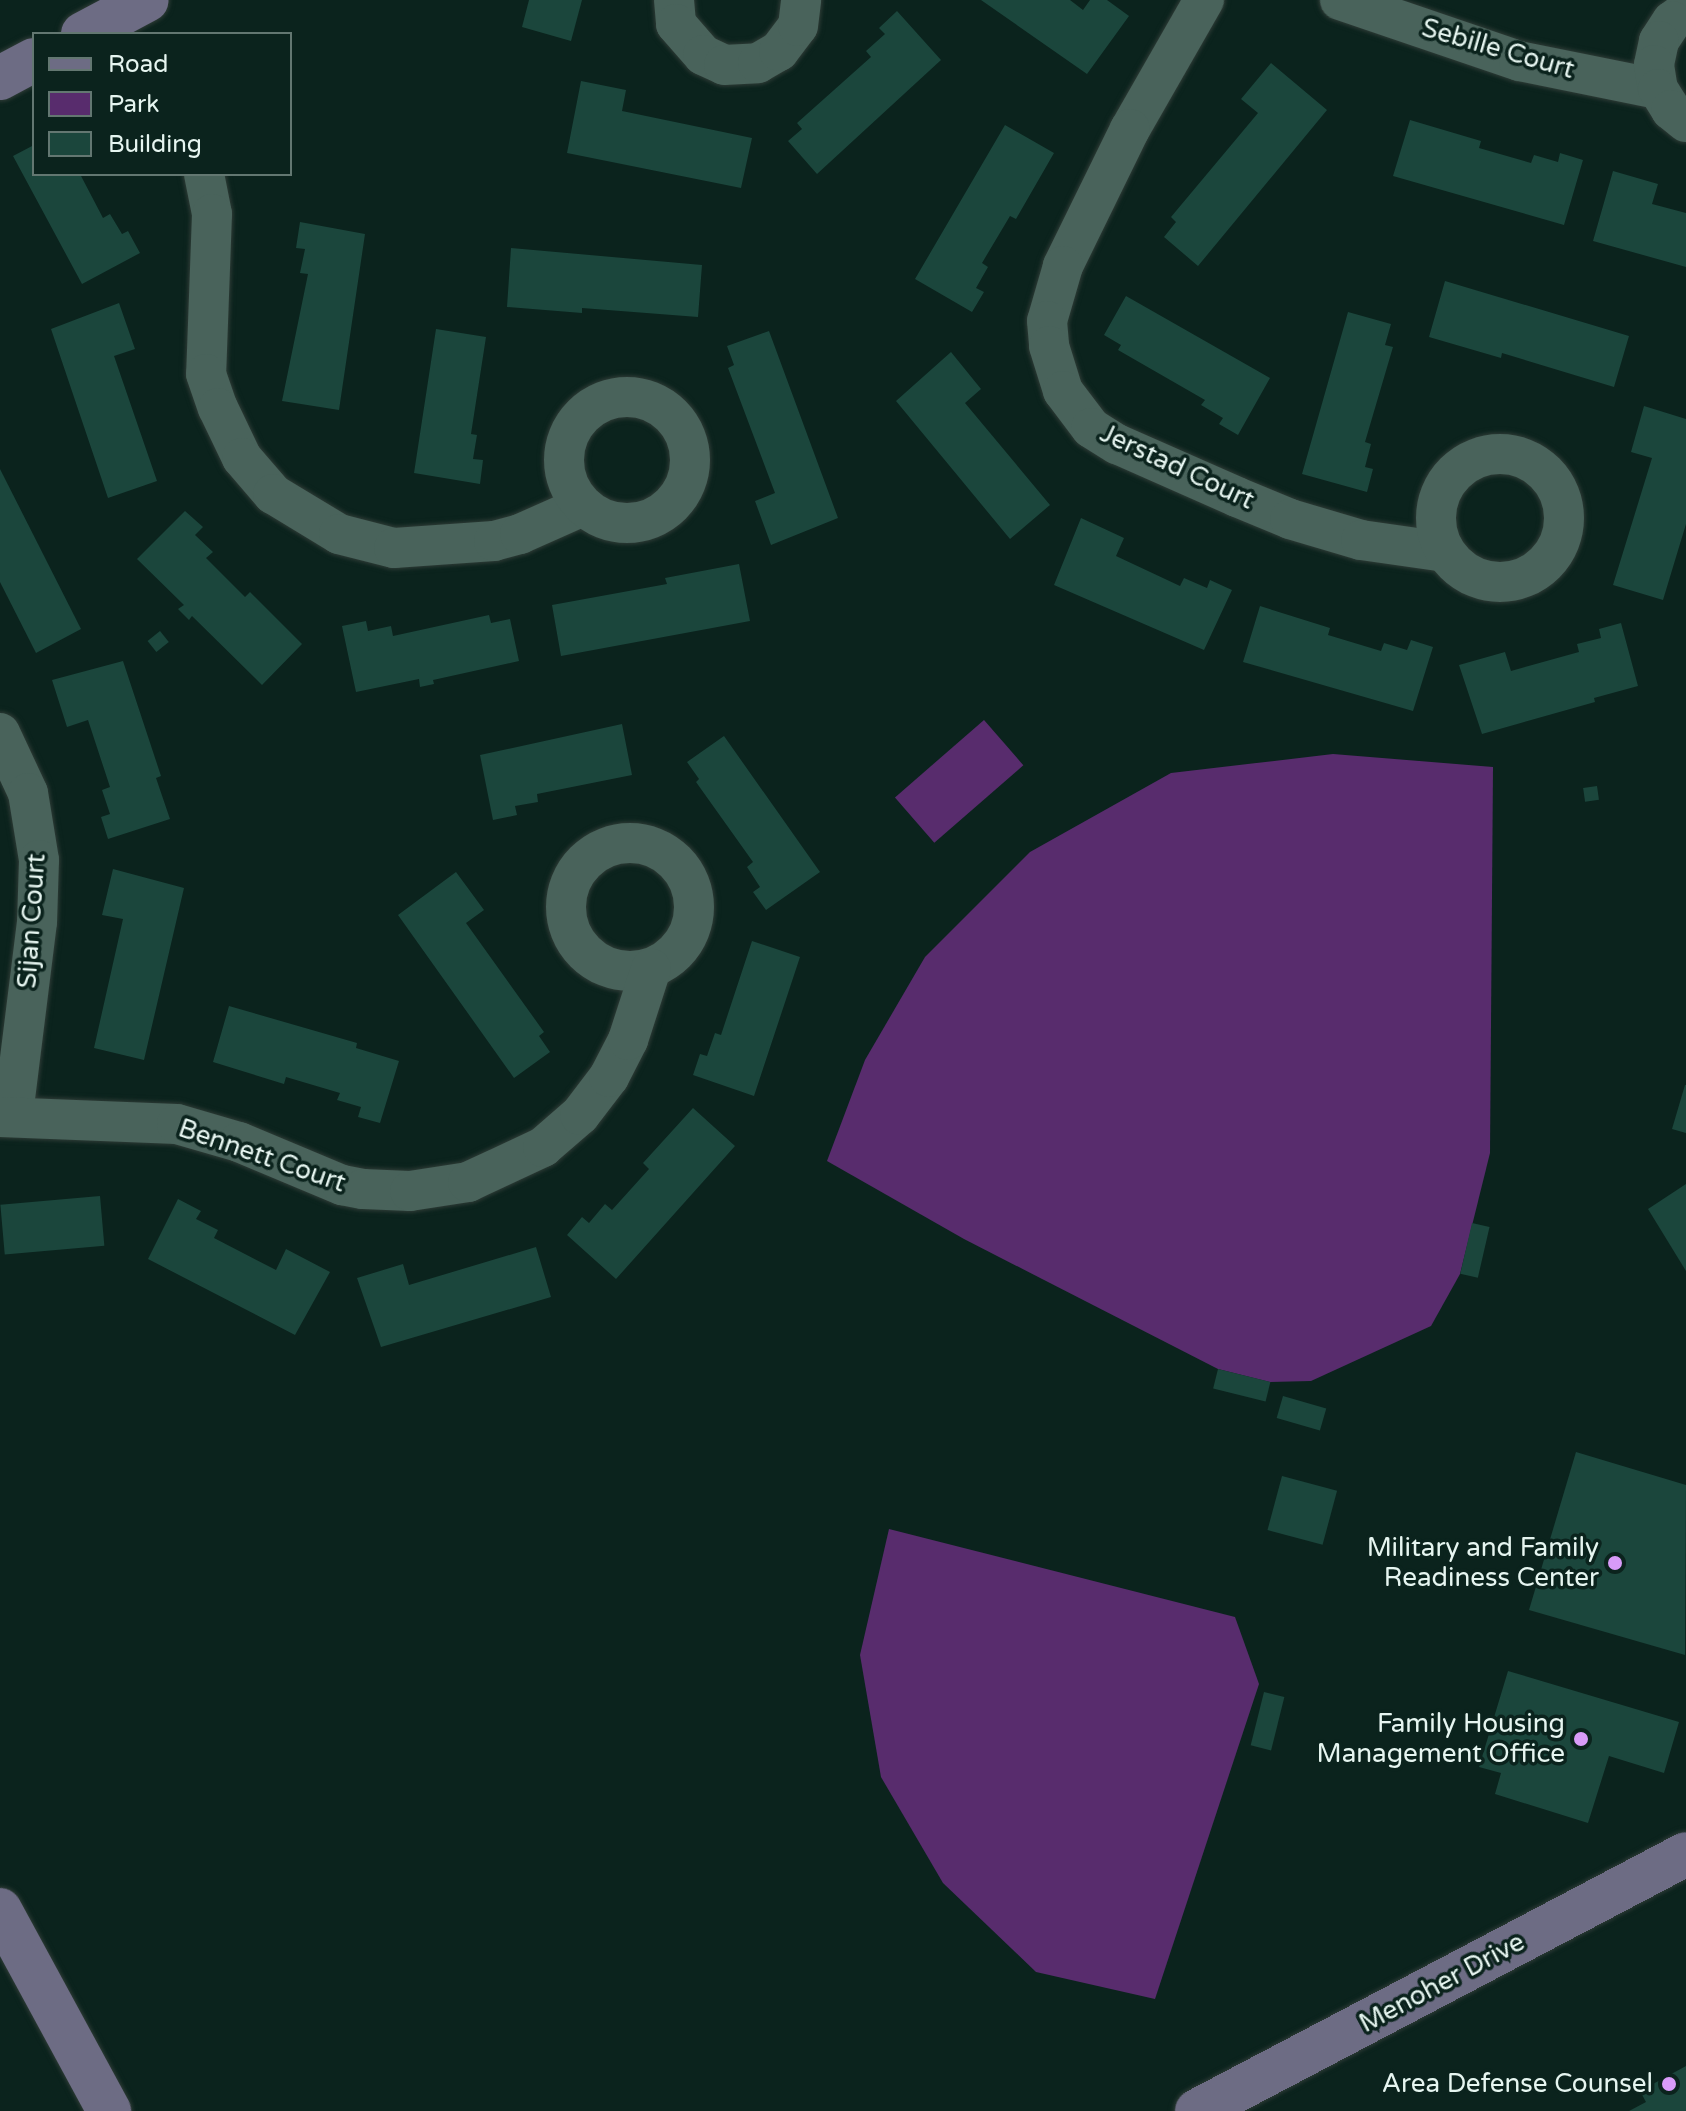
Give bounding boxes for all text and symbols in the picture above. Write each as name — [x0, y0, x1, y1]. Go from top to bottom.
street label: Sebille Court — [1418, 12, 1578, 86]
legend — [32, 32, 292, 176]
text: Road — [108, 50, 168, 79]
text: Park — [108, 90, 159, 119]
text: Building — [108, 130, 202, 159]
street label: Jerstad Court — [1095, 418, 1259, 516]
street label: Sijan Court — [12, 852, 52, 990]
street label: Bennett Court — [174, 1113, 350, 1199]
place label: Military and Family Readiness Center — [1367, 1532, 1599, 1594]
marker: Military and Family Readiness Center — [1606, 1554, 1624, 1572]
place label: Family Housing Management Office — [1317, 1708, 1565, 1770]
marker: Family Housing Management Office — [1572, 1730, 1590, 1748]
street label: Menoher Drive — [1354, 1926, 1530, 2040]
place label: Area Defense Counsel — [1382, 2068, 1653, 2100]
marker: Area Defense Counsel — [1660, 2075, 1678, 2093]

